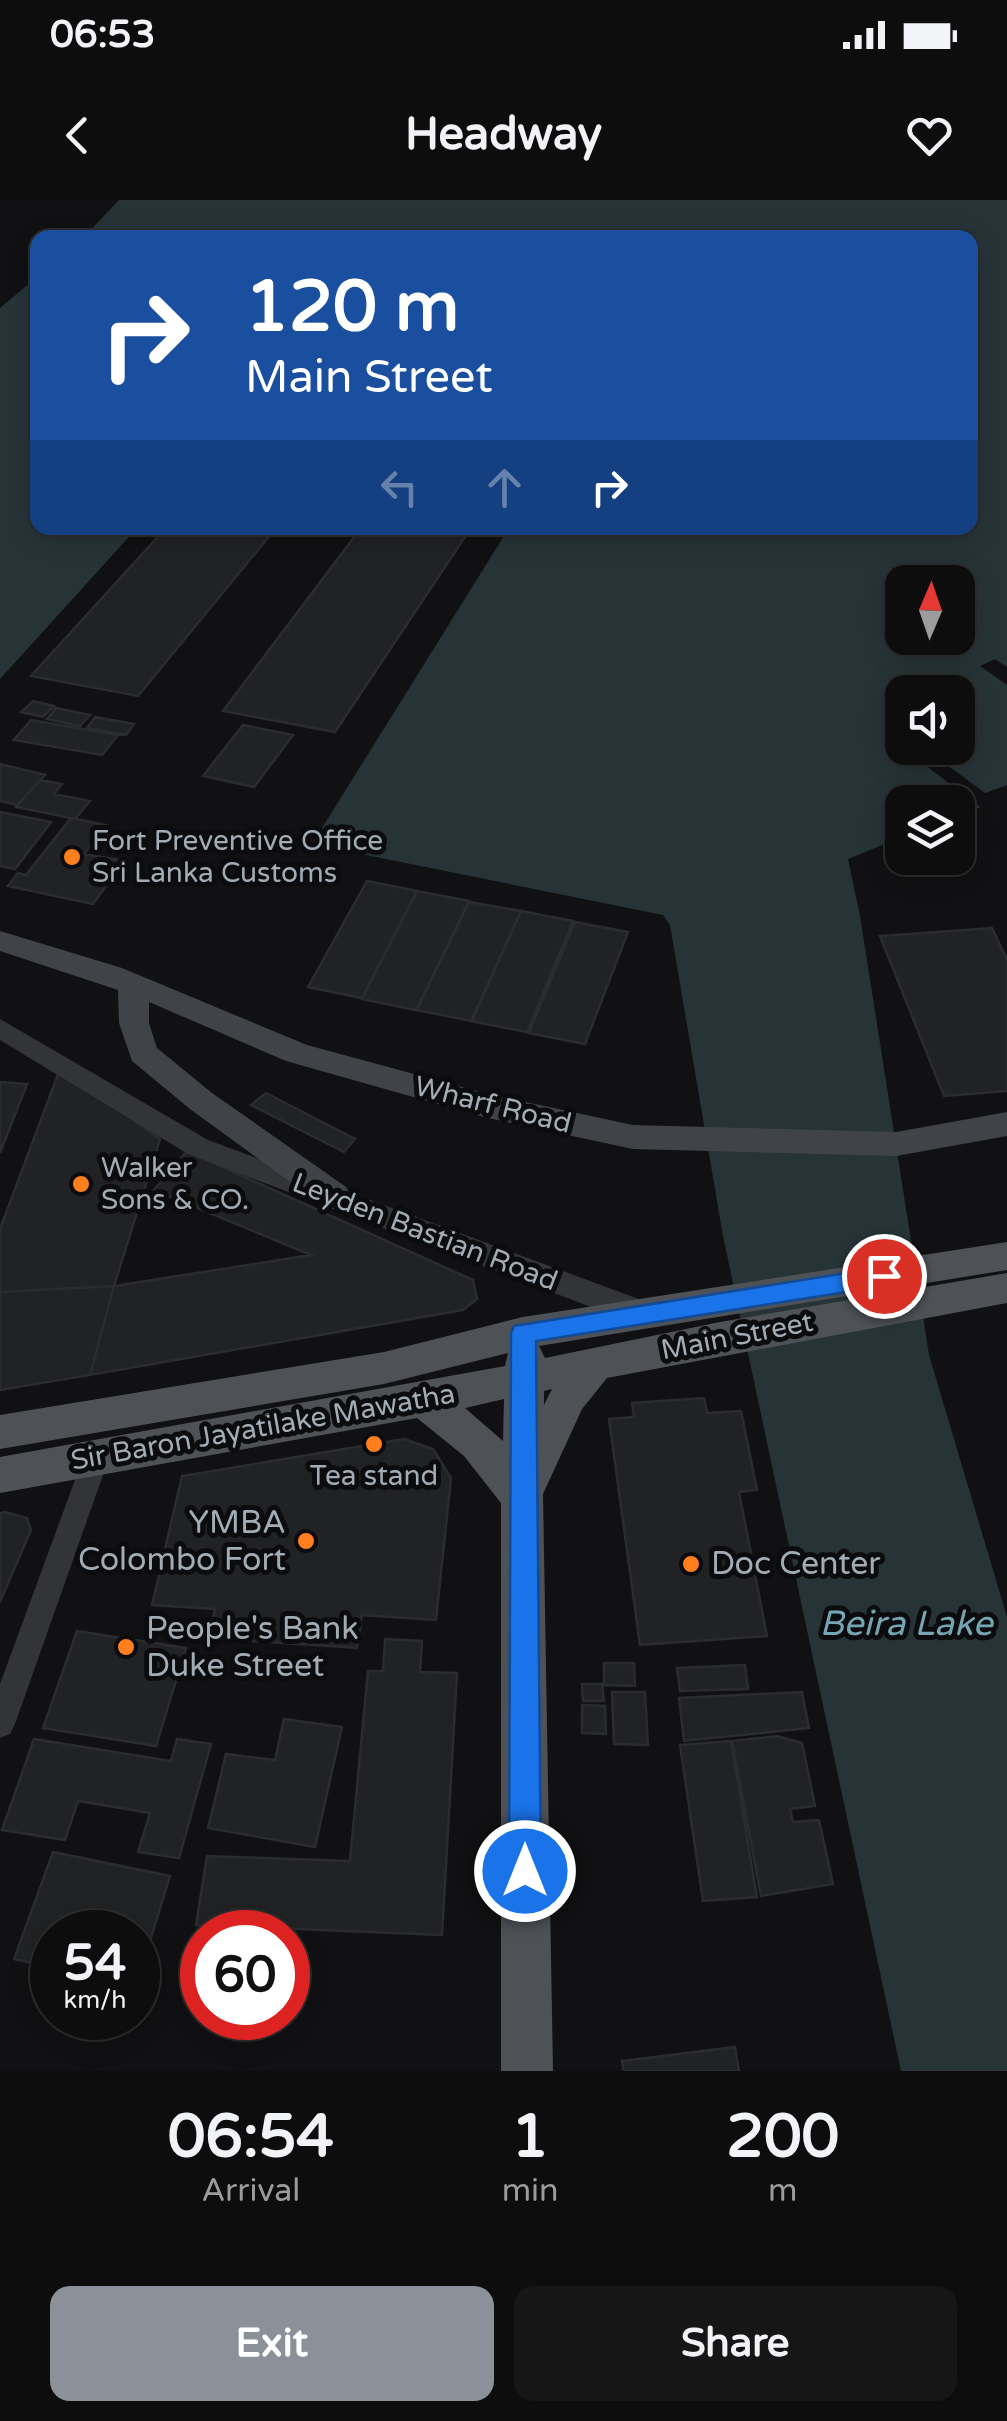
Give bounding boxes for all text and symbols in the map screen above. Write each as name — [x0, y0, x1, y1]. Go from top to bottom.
text: 06:53 — [50, 12, 155, 58]
icon: back — [50, 108, 105, 163]
text: Headway — [405, 108, 602, 162]
icon: heart — [902, 108, 957, 163]
text: 120 m — [245, 266, 459, 350]
icon: right — [80, 270, 210, 400]
text: Main Street — [245, 351, 493, 405]
icon: left — [372, 460, 427, 515]
icon: ahead — [477, 460, 532, 515]
icon: right — [582, 460, 637, 515]
north arrow — [885, 565, 975, 655]
map controls — [885, 565, 975, 875]
button: sound — [885, 675, 975, 765]
button: layers — [885, 785, 975, 875]
place label: Fort Preventive Office Sri Lanka Customs — [92, 824, 383, 890]
marker: Fort Preventive Office Sri Lanka Customs — [61, 846, 83, 868]
street label: Wharf Road — [411, 1069, 575, 1141]
place label: Walker Sons & CO. — [101, 1151, 249, 1217]
street label: Leyden Bastian Road — [288, 1166, 562, 1298]
marker: Walker Sons & CO. — [70, 1173, 92, 1195]
pin — [842, 1234, 927, 1319]
icon: arrive — [857, 1249, 912, 1304]
street label: Main Street — [658, 1305, 816, 1367]
street label: Sir Baron Jayatilake Mawatha — [68, 1376, 458, 1478]
marker: Tea stand — [363, 1433, 385, 1455]
place label: Tea stand — [310, 1459, 438, 1493]
place label: YMBA Colombo Fort — [78, 1504, 286, 1579]
marker: YMBA Colombo Fort — [295, 1530, 317, 1552]
place label: Doc Center — [711, 1545, 881, 1583]
marker: Doc Center — [680, 1553, 702, 1575]
water label: Beira Lake — [819, 1603, 995, 1645]
place label: People's Bank Duke Street — [146, 1610, 359, 1685]
marker: People's Bank Duke Street — [115, 1636, 137, 1658]
position arrow — [473, 1819, 577, 1923]
speed limit sign: 60 — [180, 1910, 310, 2040]
text: 54 — [64, 1933, 126, 1993]
text: km/h — [64, 1985, 126, 2015]
text: 06:54 — [168, 2101, 334, 2173]
text: 1 — [511, 2101, 549, 2173]
text: 200 — [726, 2101, 839, 2173]
text: Arrival — [201, 2172, 300, 2210]
text: min — [502, 2172, 559, 2210]
text: m — [768, 2172, 797, 2210]
button: Exit — [50, 2286, 494, 2401]
button: Share — [514, 2286, 957, 2401]

